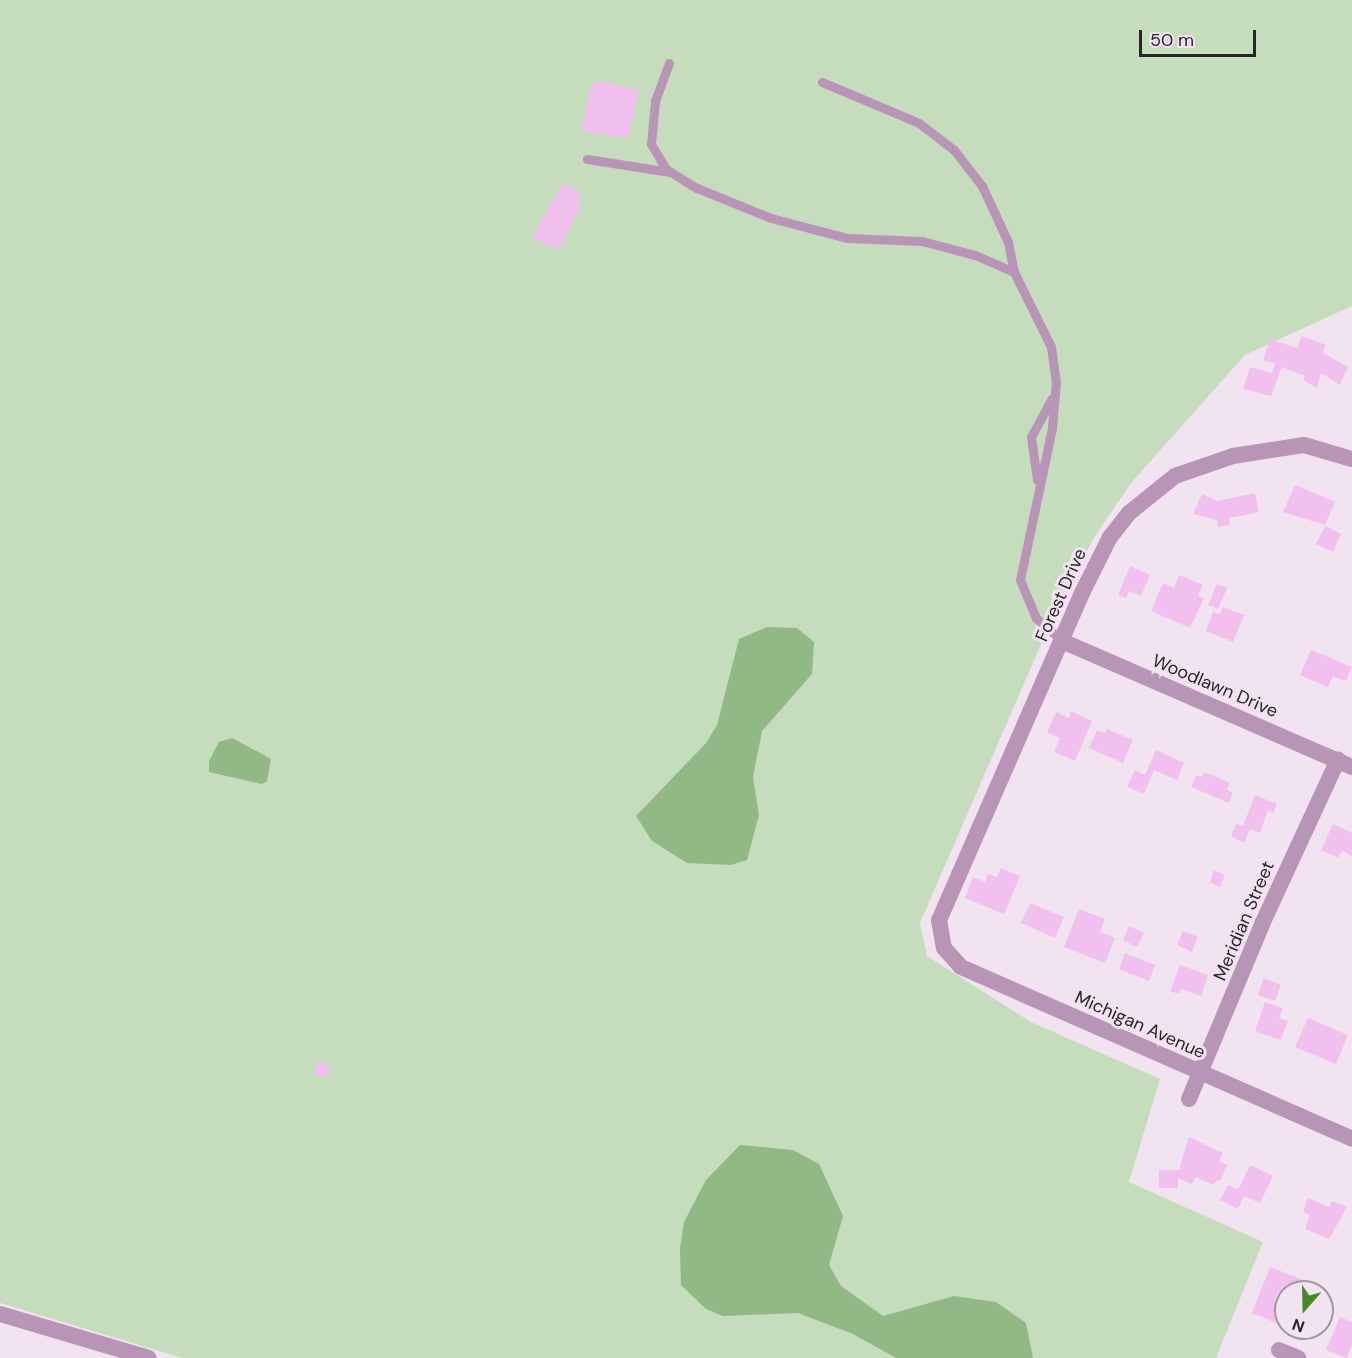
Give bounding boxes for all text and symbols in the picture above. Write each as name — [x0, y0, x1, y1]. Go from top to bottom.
scale bar — [1142, 18, 1259, 56]
text: 50 m — [1150, 28, 1194, 52]
street label: Forest Drive — [1031, 545, 1091, 645]
street label: Woodlawn Drive — [1149, 650, 1281, 722]
street label: Meridian Street — [1209, 858, 1279, 984]
street label: Michigan Avenue — [1071, 987, 1209, 1063]
north arrow — [1274, 1280, 1334, 1340]
text: N — [1289, 1314, 1307, 1337]

